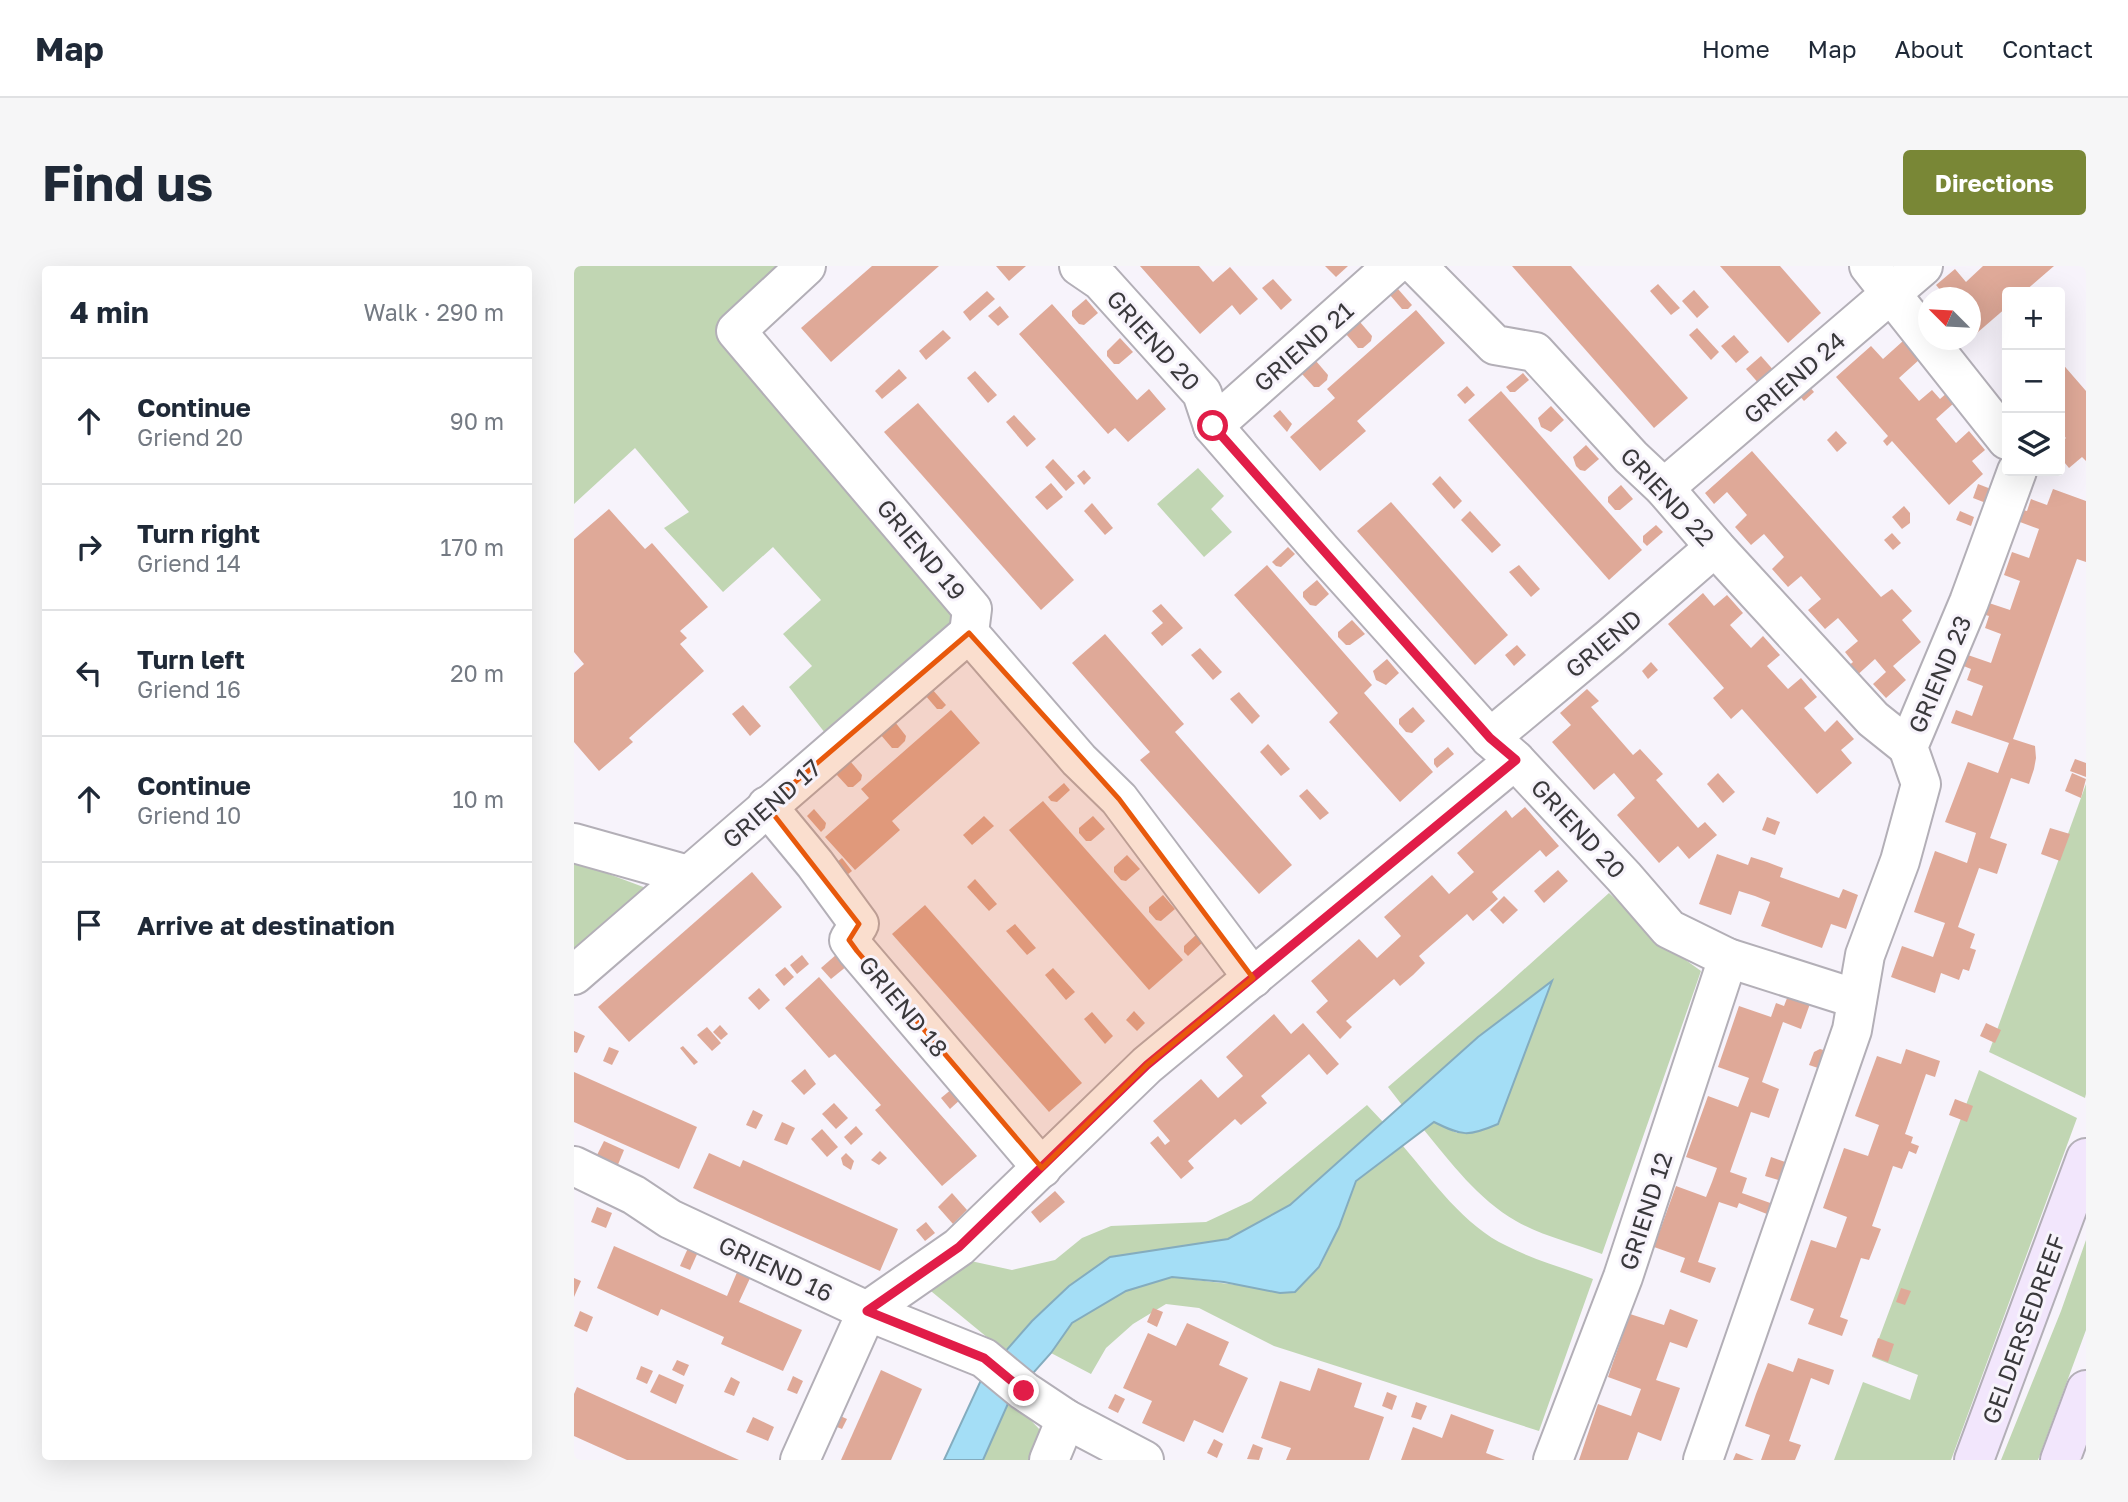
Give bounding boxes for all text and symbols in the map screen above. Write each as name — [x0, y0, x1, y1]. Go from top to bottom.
text: Map — [35, 29, 104, 68]
text: Home — [1702, 34, 1770, 63]
text: Map — [1808, 34, 1857, 63]
text: About — [1895, 34, 1964, 63]
text: Contact — [2002, 34, 2093, 63]
button: Directions — [1903, 150, 2086, 215]
text: Find us — [42, 153, 213, 212]
street label: GRIEND 20 — [1101, 284, 1207, 396]
north arrow — [1918, 287, 1981, 350]
map controls — [2002, 287, 2065, 476]
button: + — [2002, 287, 2065, 350]
text: 4 min — [70, 294, 149, 330]
street label: GRIEND 21 — [1247, 295, 1359, 397]
text: Walk · 290 m — [363, 298, 504, 326]
street label: GRIEND 24 — [1737, 325, 1851, 429]
button: − — [2002, 350, 2065, 413]
text: Continue — [137, 392, 251, 423]
icon: ahead — [70, 402, 108, 440]
text: 90 m — [450, 407, 504, 435]
route start — [1197, 410, 1228, 441]
button: layers — [2002, 413, 2065, 476]
text: Griend 20 — [137, 423, 243, 451]
street label: GRIEND 22 — [1615, 441, 1721, 551]
street label: GRIEND 19 — [871, 493, 973, 605]
text: Turn right — [137, 518, 260, 549]
icon: right — [70, 528, 108, 566]
text: 170 m — [440, 533, 504, 561]
text: Griend 14 — [137, 549, 241, 577]
street label: GRIEND — [1559, 603, 1647, 683]
street label: GRIEND 23 — [1901, 611, 1977, 737]
text: Turn left — [137, 644, 245, 675]
icon: left — [70, 654, 108, 692]
text: 20 m — [450, 659, 504, 687]
text: Griend 16 — [137, 675, 241, 703]
street label: GRIEND 17 — [716, 752, 826, 854]
text: Continue — [137, 770, 251, 801]
street label: GRIEND 20 — [1526, 772, 1632, 884]
icon: ahead — [70, 780, 108, 818]
text: 10 m — [452, 785, 504, 813]
text: Griend 10 — [137, 801, 241, 829]
icon: arrive — [70, 906, 108, 944]
text: Arrive at destination — [137, 910, 395, 941]
street label: GRIEND 18 — [853, 950, 955, 1062]
street label: GRIEND 12 — [1612, 1148, 1678, 1274]
street label: GRIEND 16 — [714, 1229, 838, 1307]
street label: GELDERSEDREEF — [1975, 1230, 2071, 1428]
route end — [1008, 1375, 1039, 1406]

